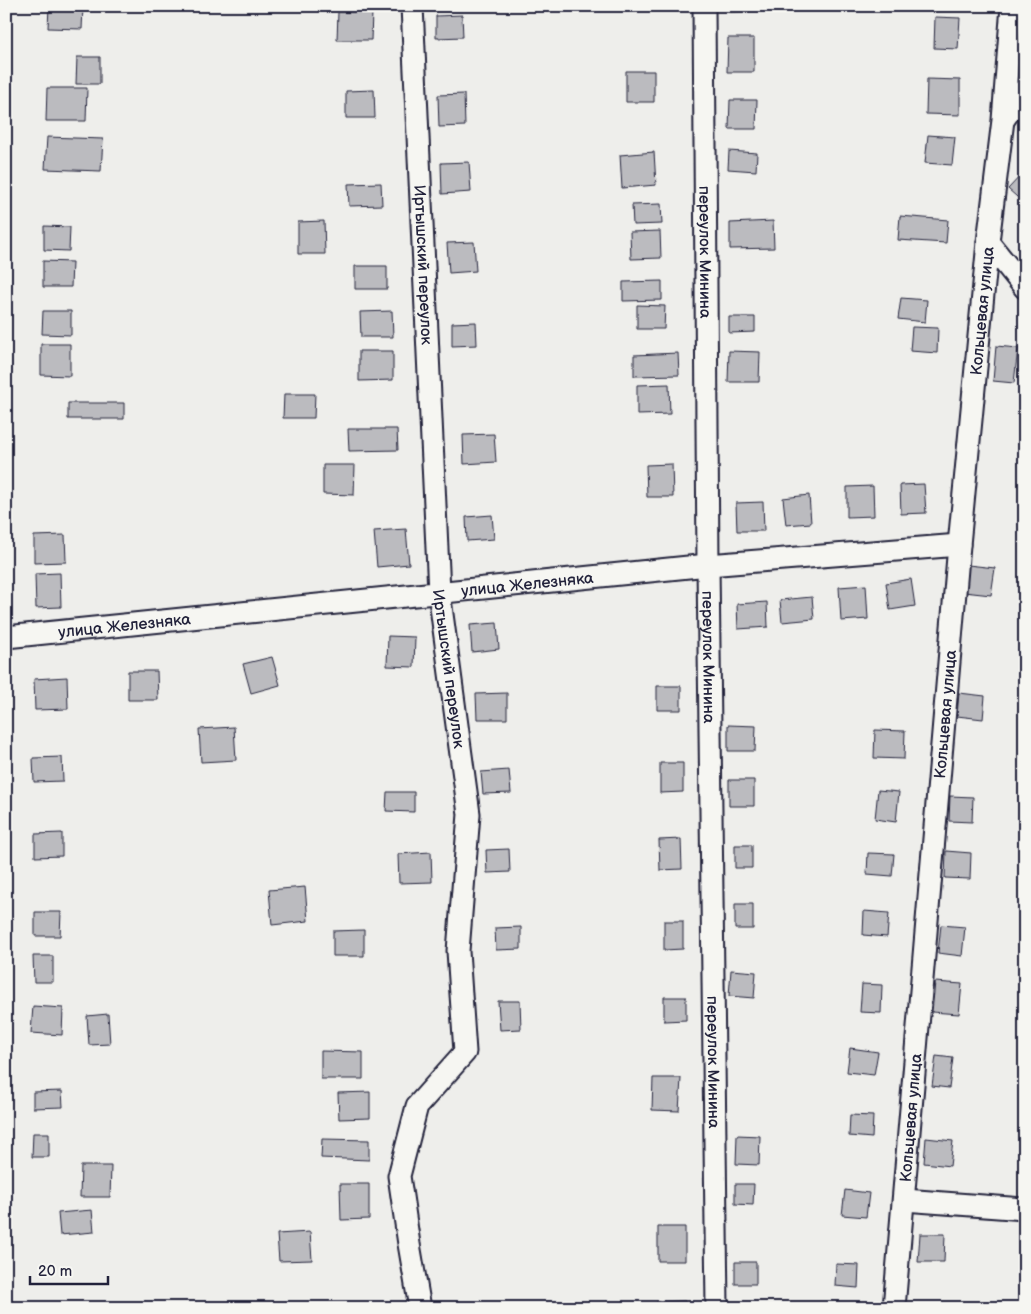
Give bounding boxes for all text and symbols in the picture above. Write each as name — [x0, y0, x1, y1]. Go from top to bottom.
street label: Иртышский переулок — [409, 184, 436, 346]
street label: переулок Минина — [694, 186, 714, 319]
street label: Кольцевая улица — [967, 245, 999, 376]
street label: улица Железняка — [460, 569, 595, 601]
street label: Иртышский переулок — [428, 588, 468, 750]
street label: переулок Минина — [697, 591, 718, 724]
street label: улица Железняка — [57, 610, 192, 643]
street label: Кольцевая улица — [931, 649, 961, 779]
street label: переулок Минина — [702, 996, 723, 1129]
street label: Кольцевая улица — [897, 1052, 927, 1183]
scale bar — [30, 1254, 108, 1286]
text: 20 m — [38, 1262, 72, 1281]

